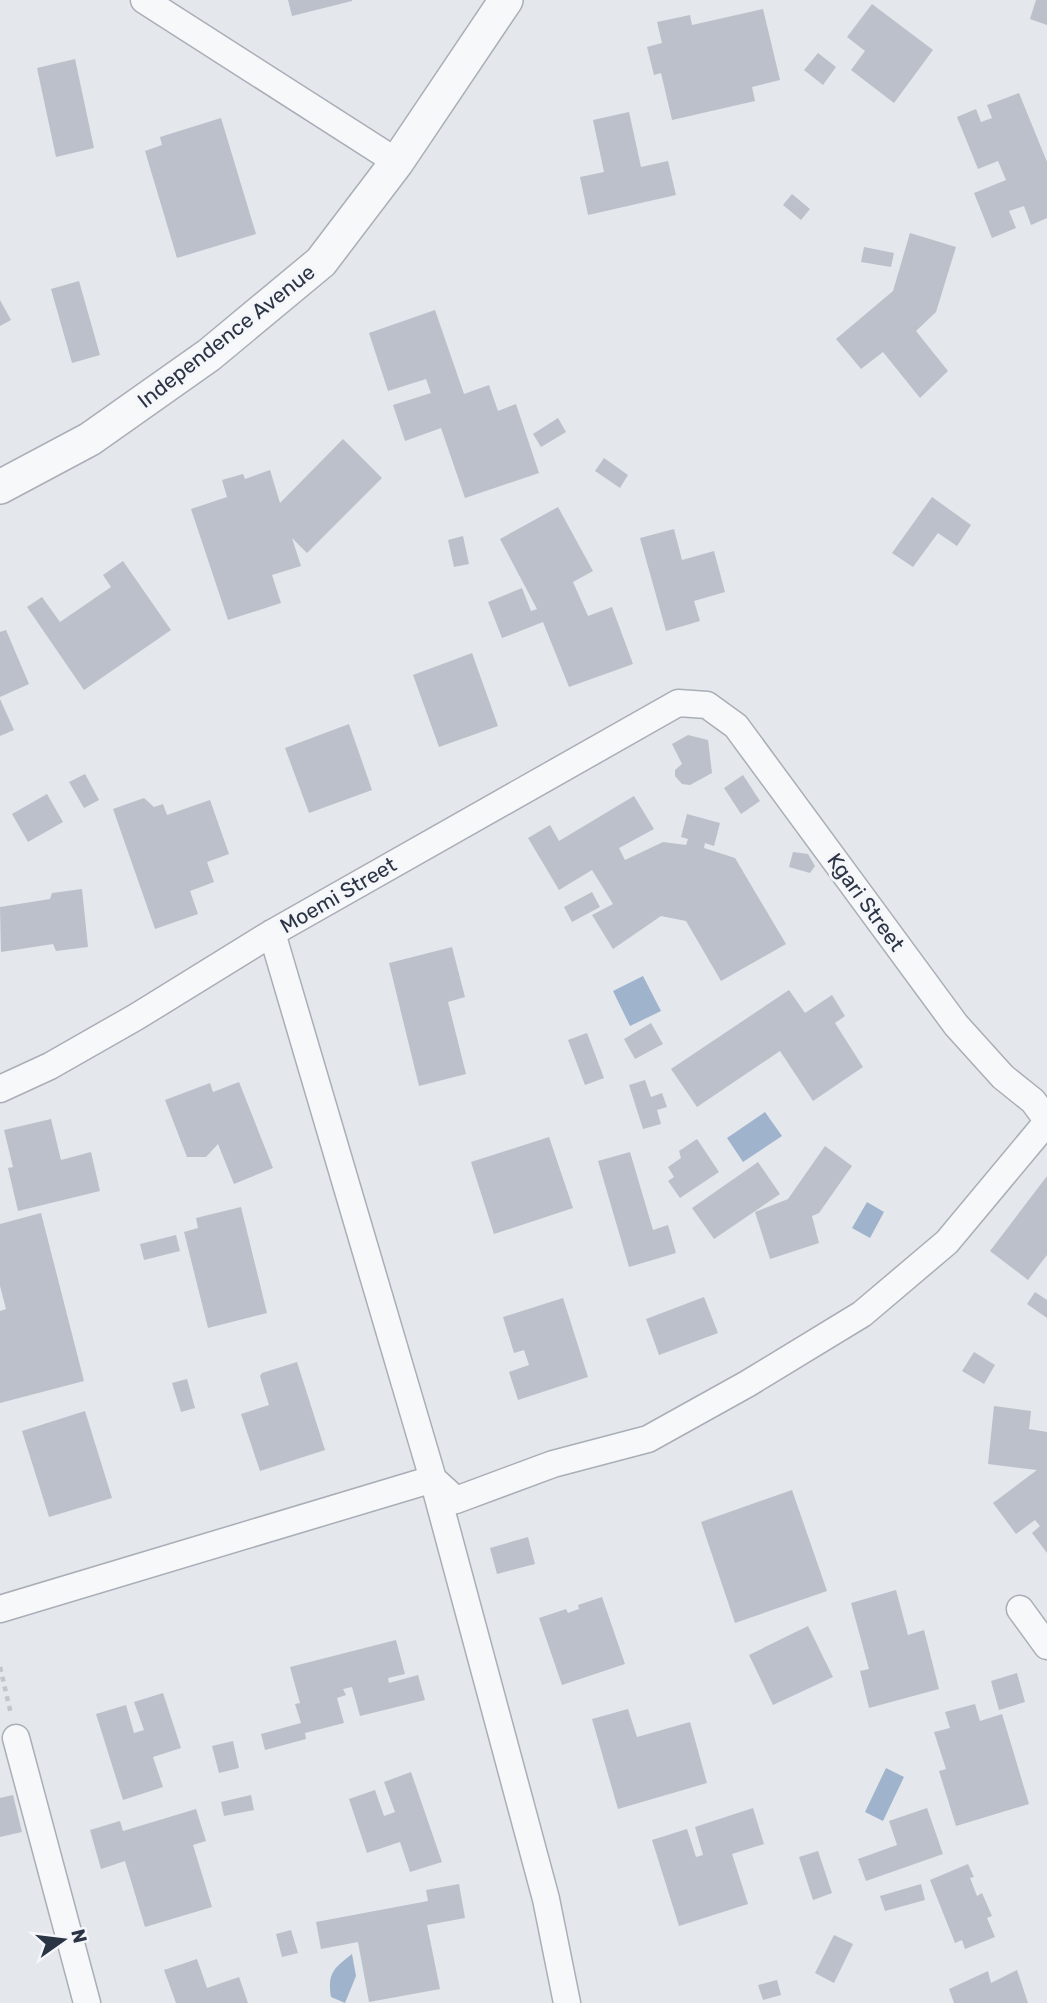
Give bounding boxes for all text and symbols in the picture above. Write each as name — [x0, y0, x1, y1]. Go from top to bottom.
street label: Independence Avenue — [132, 259, 320, 413]
street label: Kgari Street — [822, 848, 910, 956]
street label: Moemi Street — [275, 852, 401, 938]
north arrow — [28, 1905, 98, 1975]
text: N — [66, 1927, 92, 1945]

